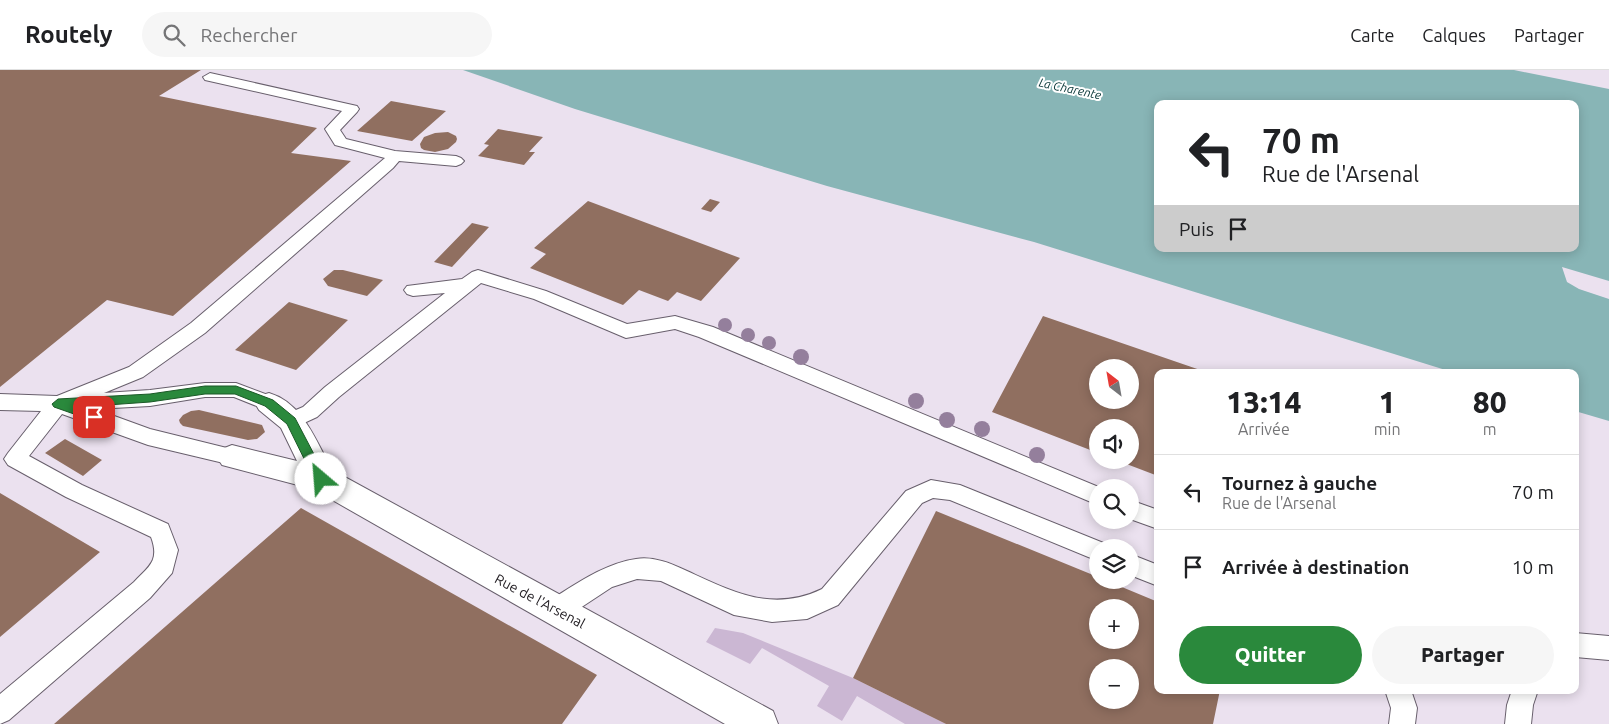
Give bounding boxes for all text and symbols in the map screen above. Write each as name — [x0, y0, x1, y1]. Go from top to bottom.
search box — [142, 12, 492, 57]
text: Routely — [25, 21, 112, 48]
icon: search — [160, 21, 188, 49]
text: Rechercher — [200, 24, 297, 46]
text: Carte — [1350, 25, 1394, 45]
text: Calques — [1422, 25, 1486, 45]
text: Partager — [1514, 25, 1584, 45]
water label: La Charente — [1038, 76, 1102, 101]
icon: left — [1179, 120, 1244, 185]
text: 70 m — [1262, 120, 1340, 160]
text: Rue de l'Arsenal — [1262, 161, 1419, 186]
icon: arrive — [1224, 215, 1252, 243]
text: Puis — [1179, 218, 1214, 240]
north arrow — [1089, 359, 1139, 409]
map controls — [1089, 359, 1139, 709]
text: 13:14 — [1226, 385, 1301, 419]
text: 1 — [1379, 385, 1396, 419]
text: 80 — [1473, 385, 1507, 419]
pin — [73, 396, 115, 438]
icon: arrive — [80, 403, 108, 431]
button: sound — [1089, 419, 1139, 469]
text: Arrivée — [1238, 420, 1290, 438]
text: min — [1374, 420, 1401, 438]
text: m — [1483, 420, 1497, 438]
position arrow — [294, 452, 346, 504]
text: Tournez à gauche — [1222, 472, 1377, 494]
icon: left — [1179, 478, 1207, 506]
button: search — [1089, 479, 1139, 529]
text: 70 m — [1512, 481, 1554, 503]
text: Rue de l'Arsenal — [1222, 494, 1336, 512]
button: layers — [1089, 539, 1139, 589]
icon: arrive — [1179, 553, 1207, 581]
text: Arrivée à destination — [1222, 556, 1409, 578]
text: 10 m — [1512, 556, 1554, 578]
street label: Rue de l'Arsenal — [492, 570, 588, 632]
button: + — [1089, 599, 1139, 649]
button: Quitter — [1179, 626, 1362, 684]
button: Partager — [1372, 626, 1554, 684]
button: − — [1089, 659, 1139, 709]

